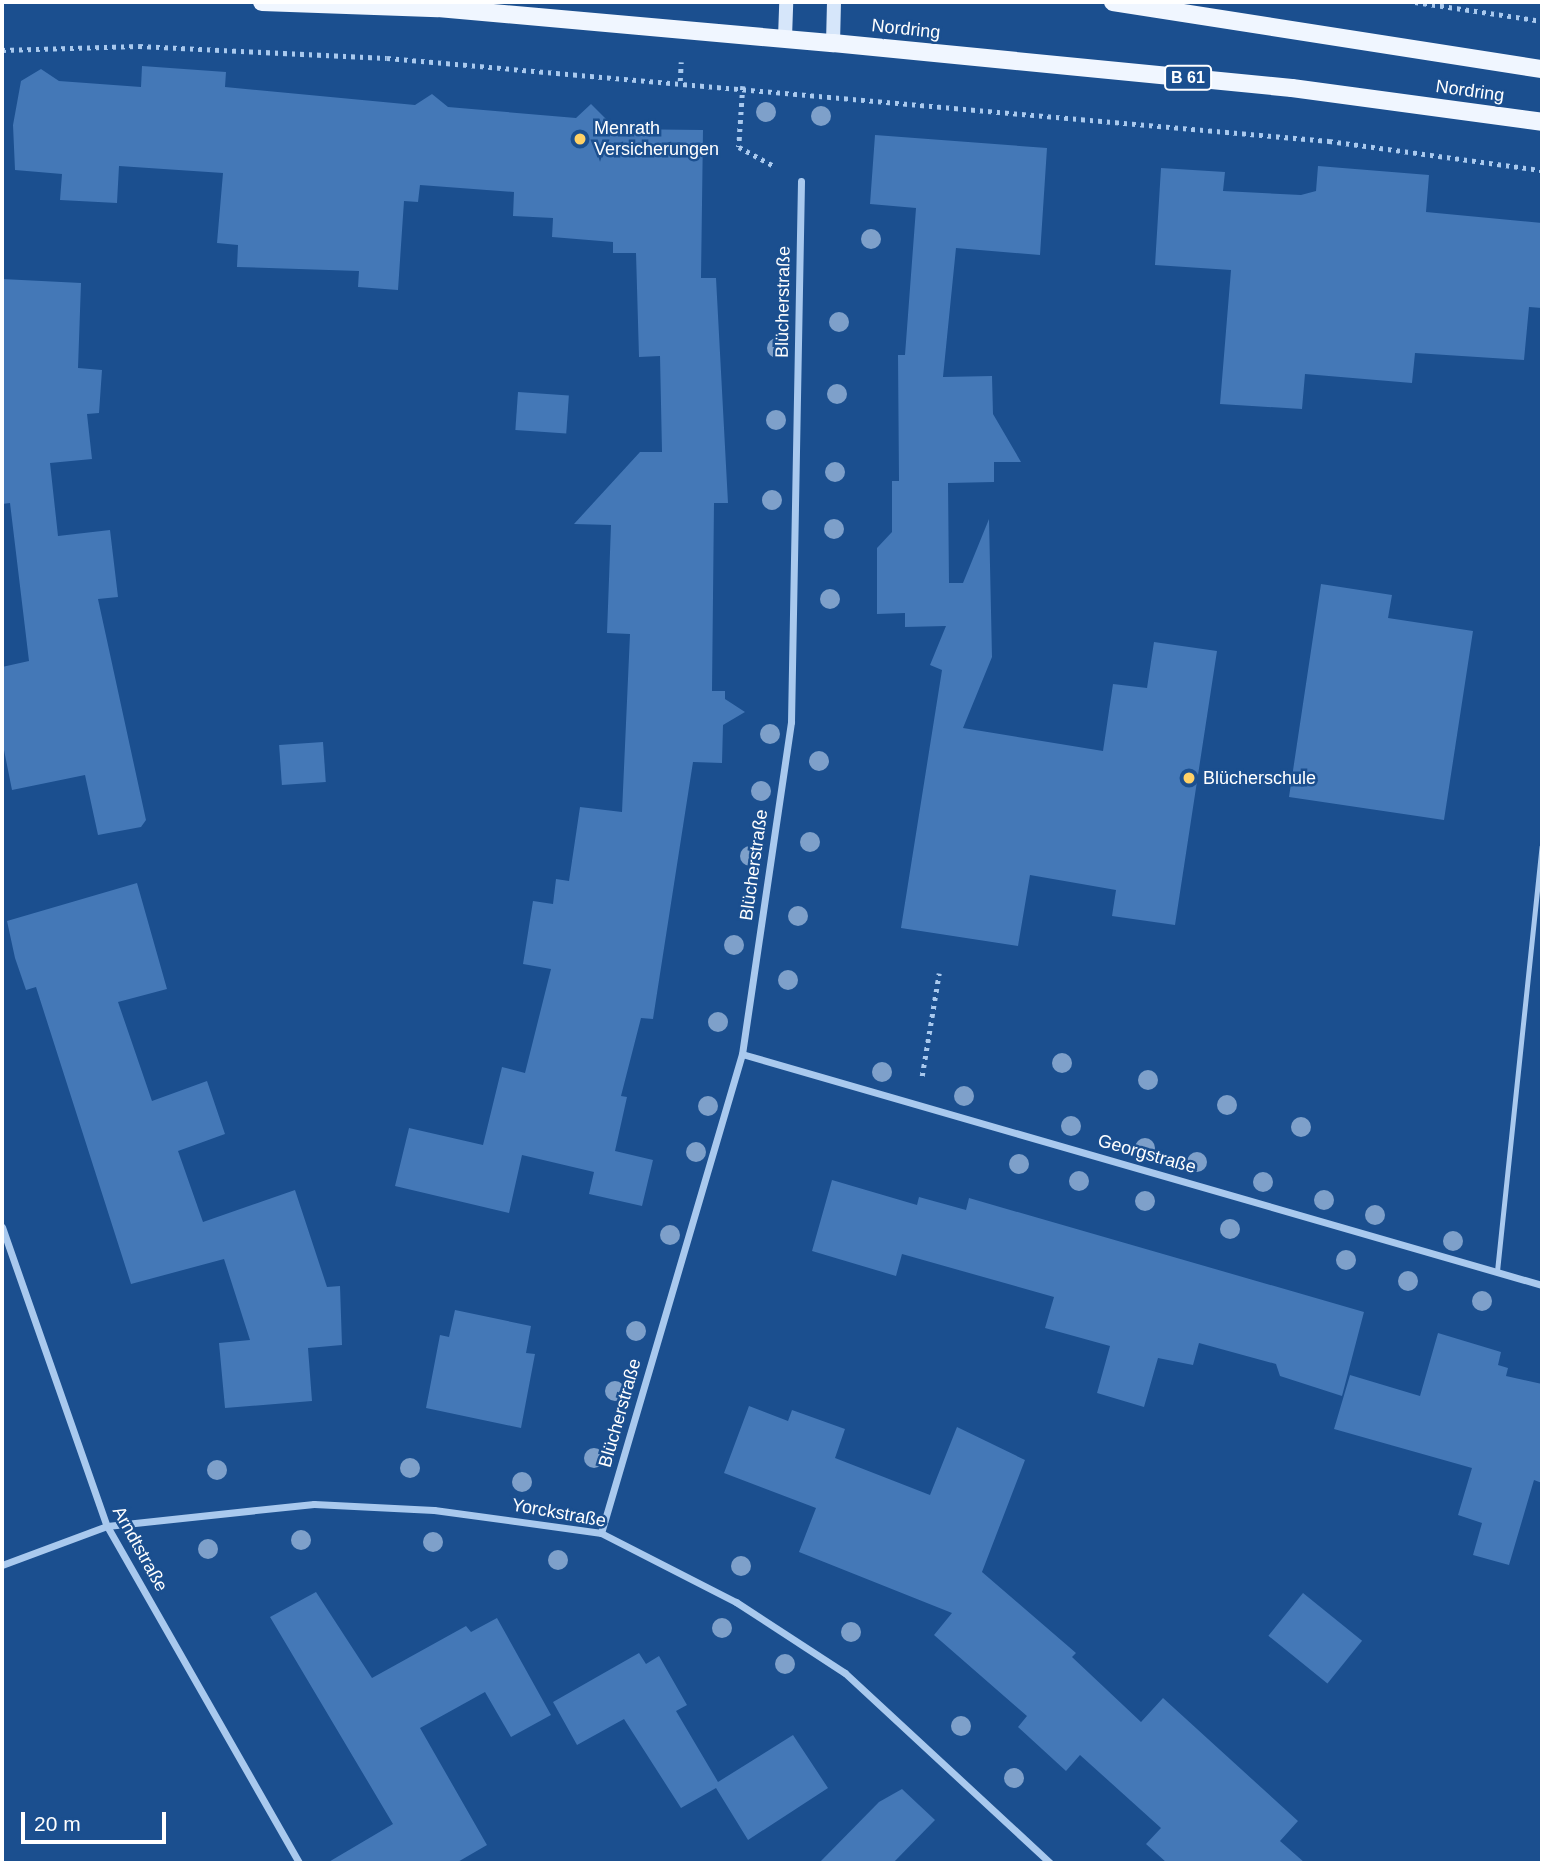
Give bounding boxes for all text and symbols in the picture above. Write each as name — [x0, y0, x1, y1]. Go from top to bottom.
street label: Nordring — [871, 15, 941, 43]
road number: B 61 — [1164, 66, 1212, 90]
street label: Nordring — [1434, 76, 1506, 106]
place label: Menrath Versicherungen — [594, 118, 719, 160]
marker: Menrath Versicherungen — [572, 131, 588, 147]
street label: Blücherstraße — [771, 246, 795, 358]
place label: Blücherschule — [1203, 767, 1316, 789]
marker: Blücherschule — [1181, 770, 1197, 786]
street label: Blücherstraße — [736, 808, 772, 922]
street label: Georgstraße — [1095, 1130, 1199, 1178]
street label: Blücherstraße — [594, 1356, 646, 1470]
street label: Yorckstraße — [510, 1494, 608, 1532]
street label: Arndtstraße — [108, 1503, 172, 1595]
scale bar — [24, 1798, 170, 1842]
text: 20 m — [34, 1812, 81, 1835]

